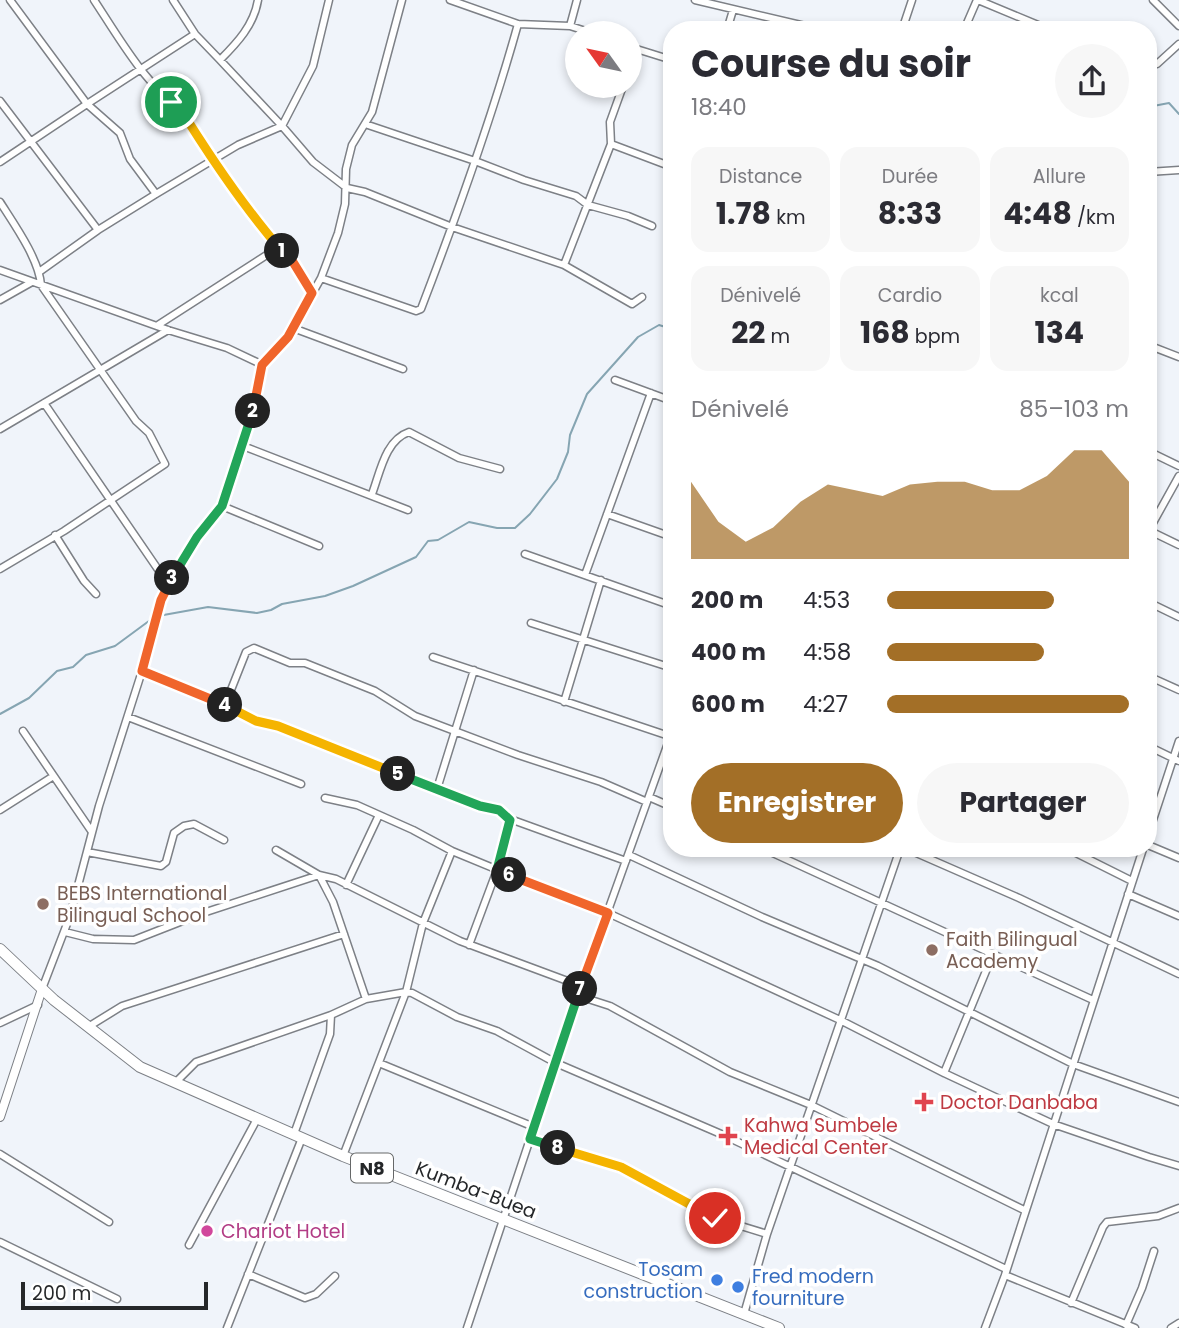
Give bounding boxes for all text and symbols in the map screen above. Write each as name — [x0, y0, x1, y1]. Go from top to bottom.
north arrow — [565, 21, 642, 98]
map controls — [565, 21, 642, 98]
text: Course du soir — [691, 37, 971, 90]
button: share — [1055, 44, 1129, 118]
pin — [141, 72, 201, 132]
icon: arrive — [152, 83, 190, 121]
text: 18:40 — [691, 91, 747, 123]
text: Distance — [719, 163, 802, 190]
text: Durée — [882, 163, 938, 190]
text: Allure — [1033, 163, 1086, 190]
text: 1.78 — [716, 192, 771, 235]
text: 8:33 — [878, 192, 942, 235]
text: 4:48 — [1003, 192, 1072, 235]
text: km — [771, 204, 806, 231]
text: /km — [1072, 204, 1115, 231]
pin: 1 — [264, 233, 300, 268]
text: 1 — [278, 237, 285, 264]
text: Dénivelé — [720, 282, 801, 309]
text: Cardio — [878, 282, 942, 309]
text: kcal — [1040, 282, 1079, 309]
text: 22 — [731, 311, 765, 354]
text: 168 — [860, 311, 910, 354]
text: 134 — [1034, 311, 1084, 354]
text: m — [765, 323, 790, 350]
text: bpm — [910, 323, 960, 350]
text: Dénivelé — [691, 393, 789, 425]
text: 85–103 m — [1019, 393, 1129, 425]
pin: 2 — [236, 394, 270, 428]
text: 2 — [247, 397, 258, 424]
pin: 3 — [154, 560, 190, 596]
text: 3 — [166, 564, 177, 591]
text: 200 m — [691, 584, 763, 616]
text: 4:53 — [803, 584, 850, 616]
text: 400 m — [691, 636, 766, 668]
text: 4:58 — [803, 636, 851, 668]
pin: 4 — [208, 688, 243, 722]
text: 600 m — [691, 688, 765, 720]
text: 4:27 — [803, 688, 848, 720]
text: 4 — [218, 691, 231, 718]
pin: 5 — [380, 756, 416, 792]
text: 5 — [391, 760, 404, 787]
button: Enregistrer — [691, 763, 903, 843]
button: Partager — [917, 763, 1129, 843]
pin: 6 — [491, 858, 526, 892]
text: 6 — [502, 861, 515, 888]
place label: BEBS International Bilingual School — [57, 880, 227, 929]
marker: BEBS International Bilingual School — [35, 896, 51, 912]
place label: Faith Bilingual Academy — [946, 926, 1078, 975]
marker: Faith Bilingual Academy — [924, 942, 940, 958]
pin: 7 — [562, 972, 598, 1006]
text: 7 — [574, 975, 585, 1002]
place label: Doctor Danbaba — [940, 1089, 1098, 1116]
marker: Doctor Danbaba — [914, 1092, 934, 1112]
place label: Kahwa Sumbele Medical Center — [744, 1112, 898, 1161]
marker: Kahwa Sumbele Medical Center — [718, 1126, 738, 1146]
pin: 8 — [540, 1130, 576, 1166]
text: 8 — [551, 1134, 564, 1161]
road number: N8 — [351, 1154, 393, 1182]
street label: Kumba-Buea — [412, 1155, 540, 1225]
pin — [685, 1188, 745, 1248]
icon: check — [696, 1199, 734, 1237]
place label: Chariot Hotel — [221, 1218, 345, 1245]
marker: Chariot Hotel — [199, 1223, 215, 1239]
place label: Tosam construction — [584, 1256, 703, 1305]
place label: Fred modern fourniture — [752, 1263, 874, 1312]
marker: Tosam construction — [709, 1272, 725, 1288]
scale bar — [21, 1279, 208, 1311]
marker: Fred modern fourniture — [730, 1279, 746, 1295]
text: 200 m — [32, 1280, 91, 1307]

